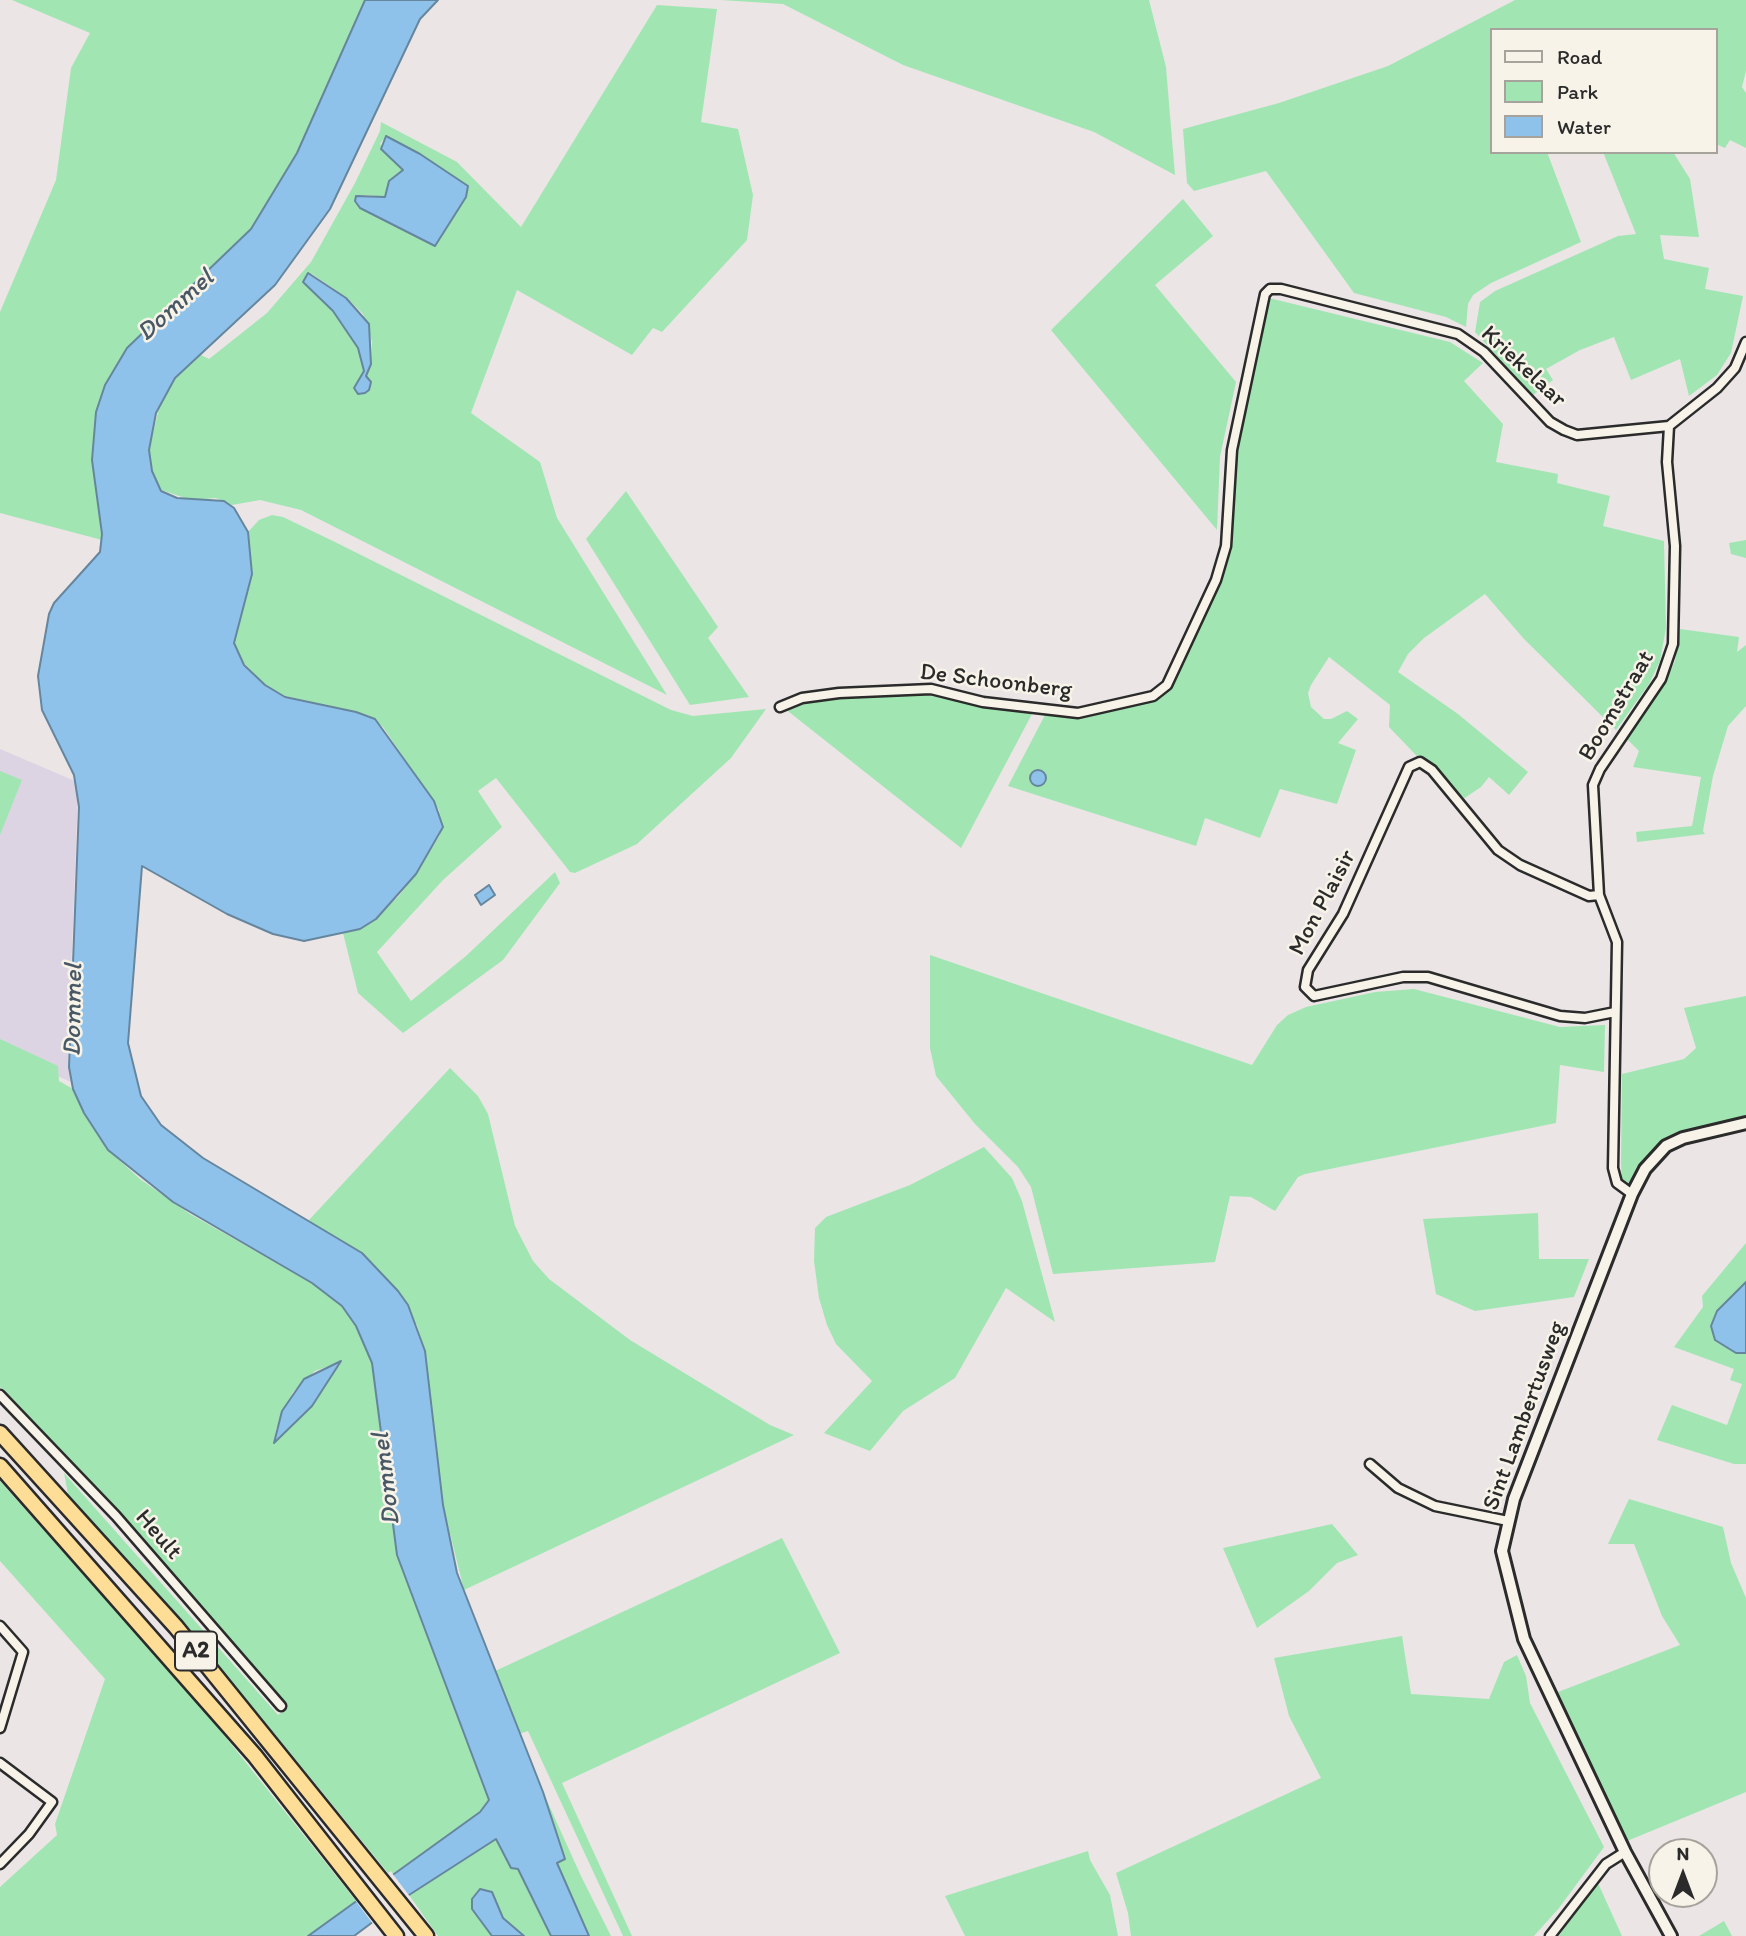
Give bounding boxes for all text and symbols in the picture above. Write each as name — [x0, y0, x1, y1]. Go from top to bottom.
legend — [1490, 28, 1718, 154]
text: Road — [1557, 44, 1602, 69]
text: Park — [1557, 79, 1598, 104]
text: Water — [1557, 114, 1611, 139]
water label: Dommel — [131, 263, 221, 349]
street label: Kriekelaar — [1474, 320, 1572, 414]
street label: Boomstraat — [1573, 646, 1661, 766]
street label: De Schoonberg — [918, 658, 1074, 706]
street label: Mon Plaisir — [1283, 845, 1363, 961]
water label: Dommel — [58, 963, 90, 1057]
street label: Sint Lambertusweg — [1477, 1318, 1573, 1514]
water label: Dommel — [366, 1431, 408, 1527]
street label: Heult — [128, 1504, 188, 1566]
road number: A2 — [175, 1632, 217, 1670]
north arrow — [1648, 1838, 1718, 1908]
text: N — [1677, 1842, 1689, 1865]

